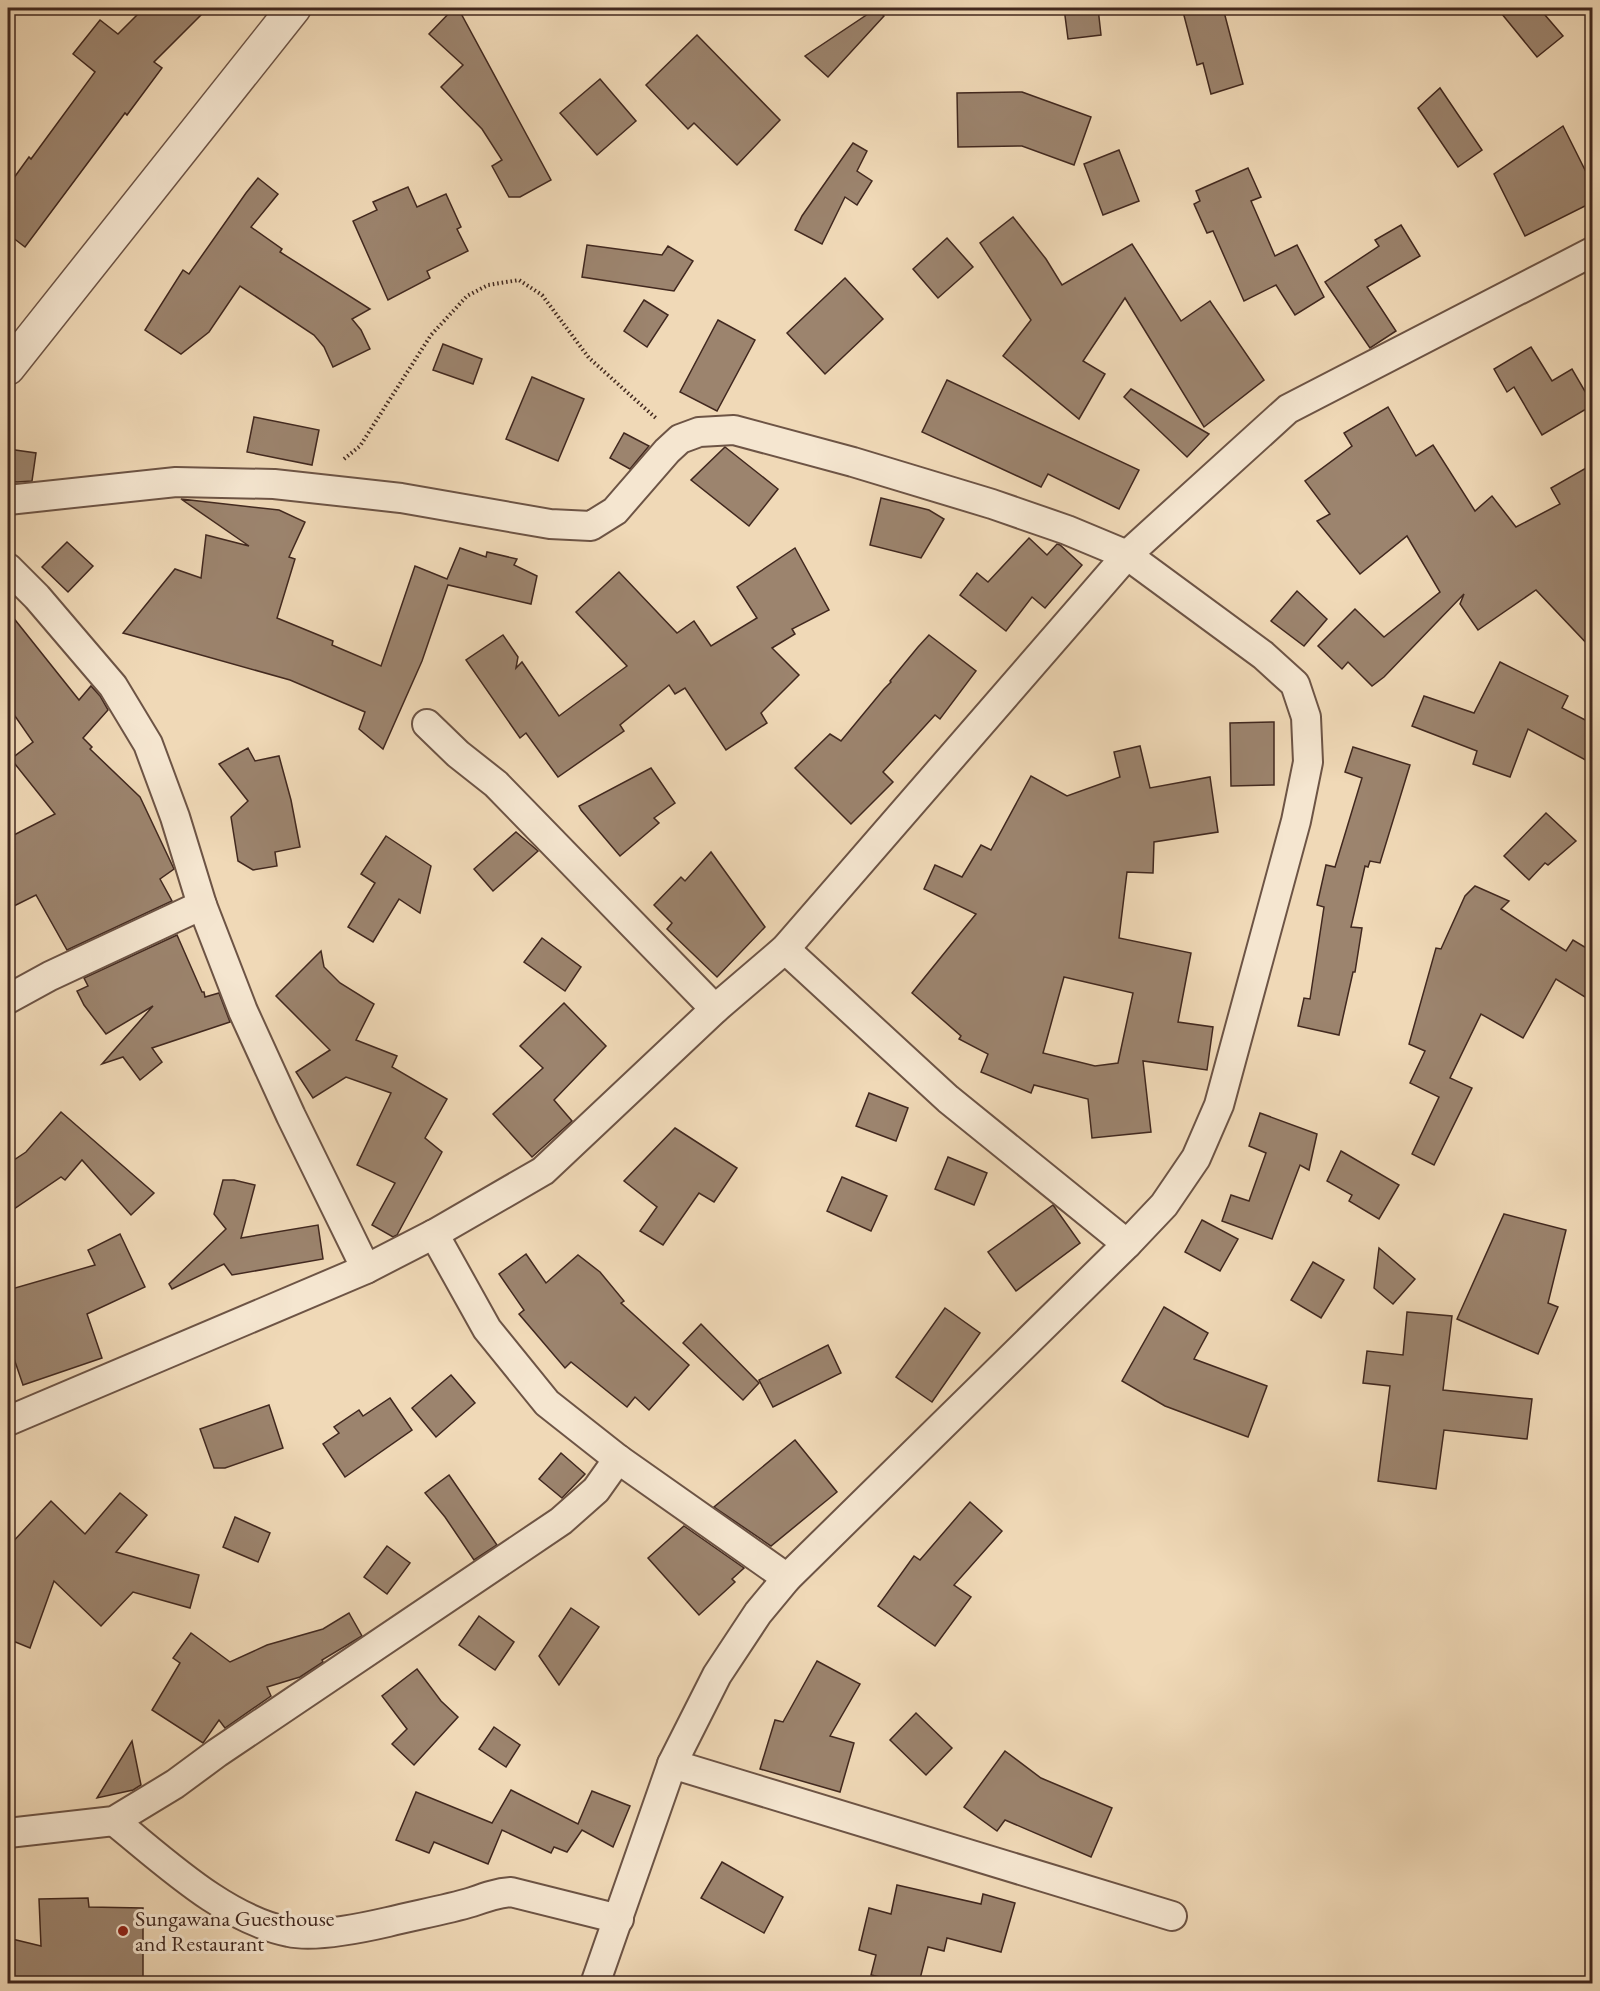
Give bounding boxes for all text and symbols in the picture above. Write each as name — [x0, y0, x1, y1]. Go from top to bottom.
place label: Sungawana Guesthouse and Restaurant — [135, 1904, 335, 1958]
marker: Sungawana Guesthouse and Restaurant — [116, 1924, 130, 1938]

